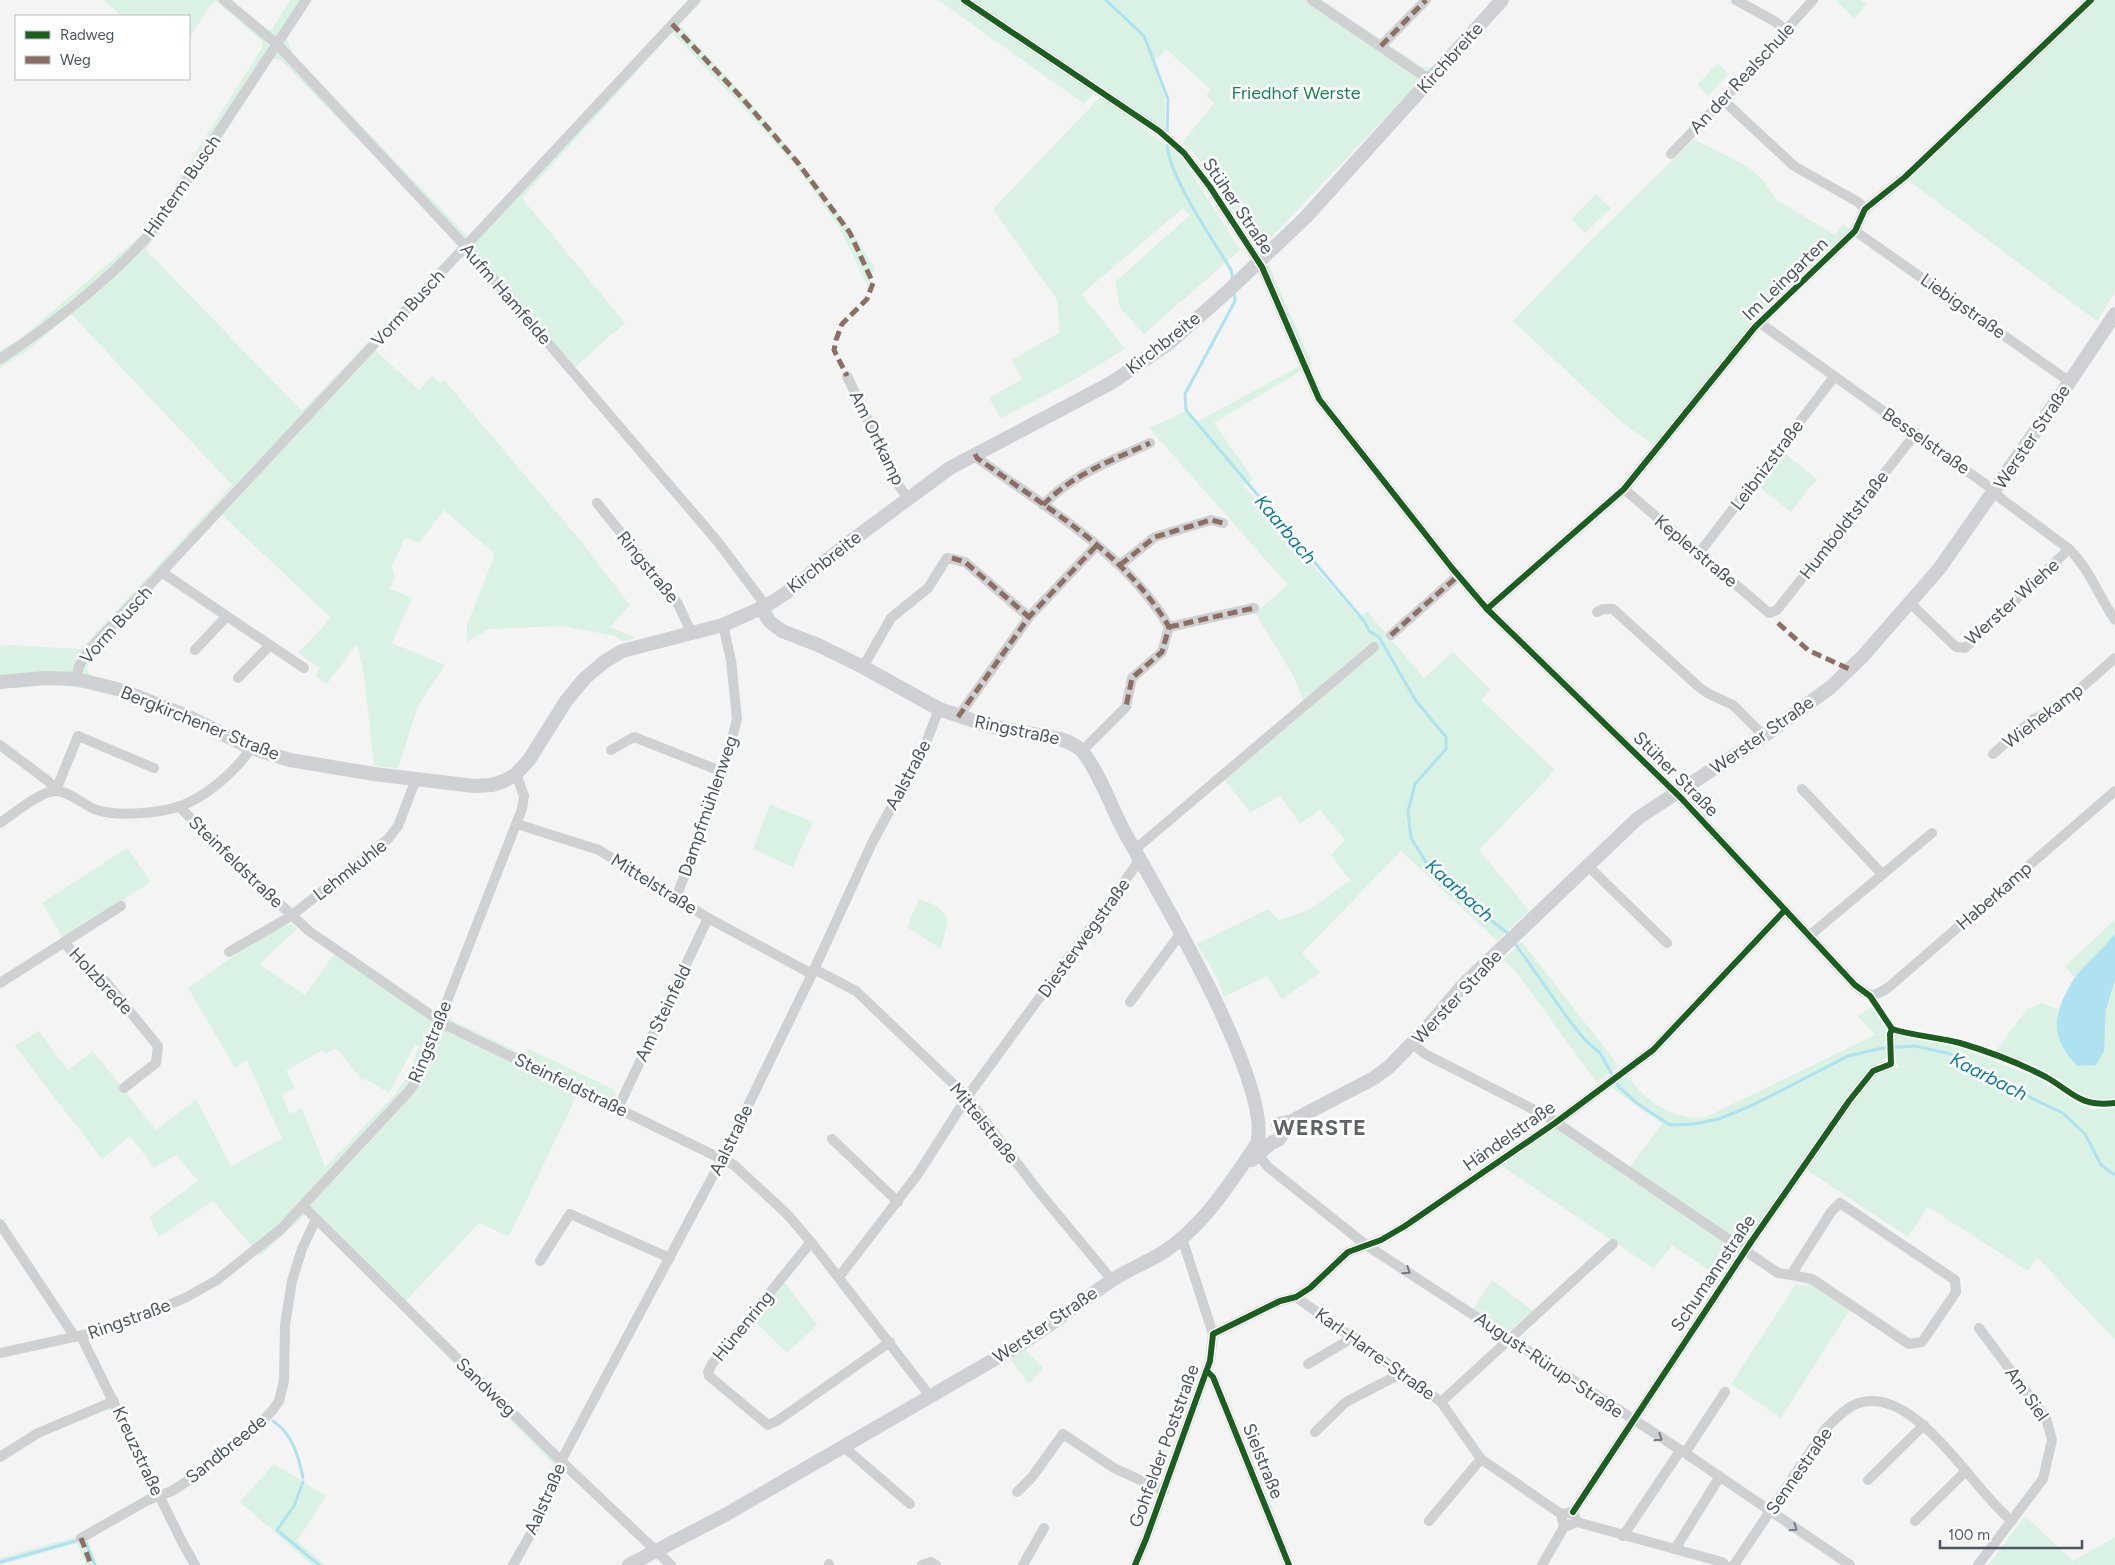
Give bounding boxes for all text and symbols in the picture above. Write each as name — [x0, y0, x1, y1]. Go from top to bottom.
legend — [15, 15, 190, 80]
street label: Kirchbreite — [1412, 18, 1488, 98]
street label: An der Realschule — [1685, 18, 1799, 138]
text: Radweg — [60, 26, 114, 44]
text: Weg — [60, 51, 91, 69]
park label: Friedhof Werste — [1231, 82, 1361, 104]
street label: Hinterm Busch — [139, 131, 225, 241]
street label: Stüher Straße — [1198, 154, 1278, 258]
street label: Im Leingarten — [1738, 233, 1832, 325]
street label: Aufm Hamfelde — [456, 239, 556, 349]
street label: Vorm Busch — [367, 265, 449, 351]
street label: Liebigstraße — [1916, 269, 2010, 344]
street label: Kirchbreite — [1121, 307, 1205, 379]
street label: Werster Straße — [1989, 381, 2075, 493]
street label: Am Ortkamp — [845, 387, 909, 489]
street label: Besselstraße — [1878, 403, 1974, 479]
street label: Leibnizstraße — [1726, 415, 1808, 515]
street label: Humboldtstraße — [1795, 466, 1893, 584]
water label: Kaarbach — [1250, 490, 1321, 569]
street label: Keplerstraße — [1650, 510, 1742, 592]
street label: Ringstraße — [612, 526, 684, 608]
street label: Kirchbreite — [782, 526, 866, 598]
street label: Werster Wiehe — [1960, 554, 2064, 650]
street label: Vorm Busch — [75, 581, 157, 669]
street label: Wiehekamp — [1999, 679, 2087, 753]
street label: Bergkirchener Straße — [117, 681, 283, 765]
street label: Werster Straße — [1706, 691, 1818, 779]
street label: Ringstraße — [972, 710, 1062, 750]
street label: Stüher Straße — [1629, 727, 1723, 821]
street label: Dampfmühlenweg — [674, 733, 742, 879]
street label: Aalstraße — [881, 736, 936, 814]
street label: Steinfeldstraße — [184, 811, 288, 913]
street label: Lehmkuhle — [309, 834, 391, 905]
street label: Mittelstraße — [607, 849, 701, 919]
water label: Kaarbach — [1421, 854, 1499, 927]
street label: Haberkamp — [1952, 857, 2036, 935]
street label: Diesterwegstraße — [1033, 874, 1135, 1002]
street label: Holzbrede — [64, 943, 138, 1019]
street label: Werster Straße — [1408, 945, 1506, 1049]
street label: Am Steinfeld — [630, 961, 696, 1065]
street label: Ringstraße — [404, 998, 456, 1086]
water label: Kaarbach — [1946, 1047, 2032, 1106]
street label: Steinfeldstraße — [511, 1048, 631, 1122]
street label: Mittelstraße — [945, 1078, 1023, 1168]
street label: Händelstraße — [1459, 1096, 1559, 1176]
street label: Aalstraße — [705, 1101, 758, 1179]
district label: WERSTE — [1273, 1114, 1367, 1141]
street label: Schumannstraße — [1666, 1210, 1760, 1335]
one-way arrow — [1402, 1264, 1411, 1274]
street label: Werster Straße — [989, 1282, 1101, 1368]
street label: Hünenring — [708, 1286, 778, 1366]
street label: Ringstraße — [85, 1294, 174, 1344]
street label: Karl-Harre-Straße — [1311, 1303, 1439, 1405]
street label: August-Rürup-Straße — [1471, 1307, 1628, 1423]
street label: Sandweg — [451, 1353, 521, 1421]
street label: Gohfelder Poststraße — [1124, 1361, 1204, 1530]
street label: Am Siel — [2001, 1363, 2053, 1425]
street label: Kreuzstraße — [108, 1403, 168, 1499]
street label: Sandbreede — [181, 1410, 271, 1488]
street label: Sielstraße — [1238, 1420, 1288, 1502]
street label: Sennestraße — [1761, 1423, 1837, 1519]
one-way arrow — [1654, 1431, 1663, 1441]
street label: Aalstraße — [520, 1460, 570, 1538]
scale bar — [1940, 1518, 2082, 1550]
one-way arrow — [1788, 1522, 1798, 1531]
text: 100 m — [1948, 1526, 1990, 1544]

